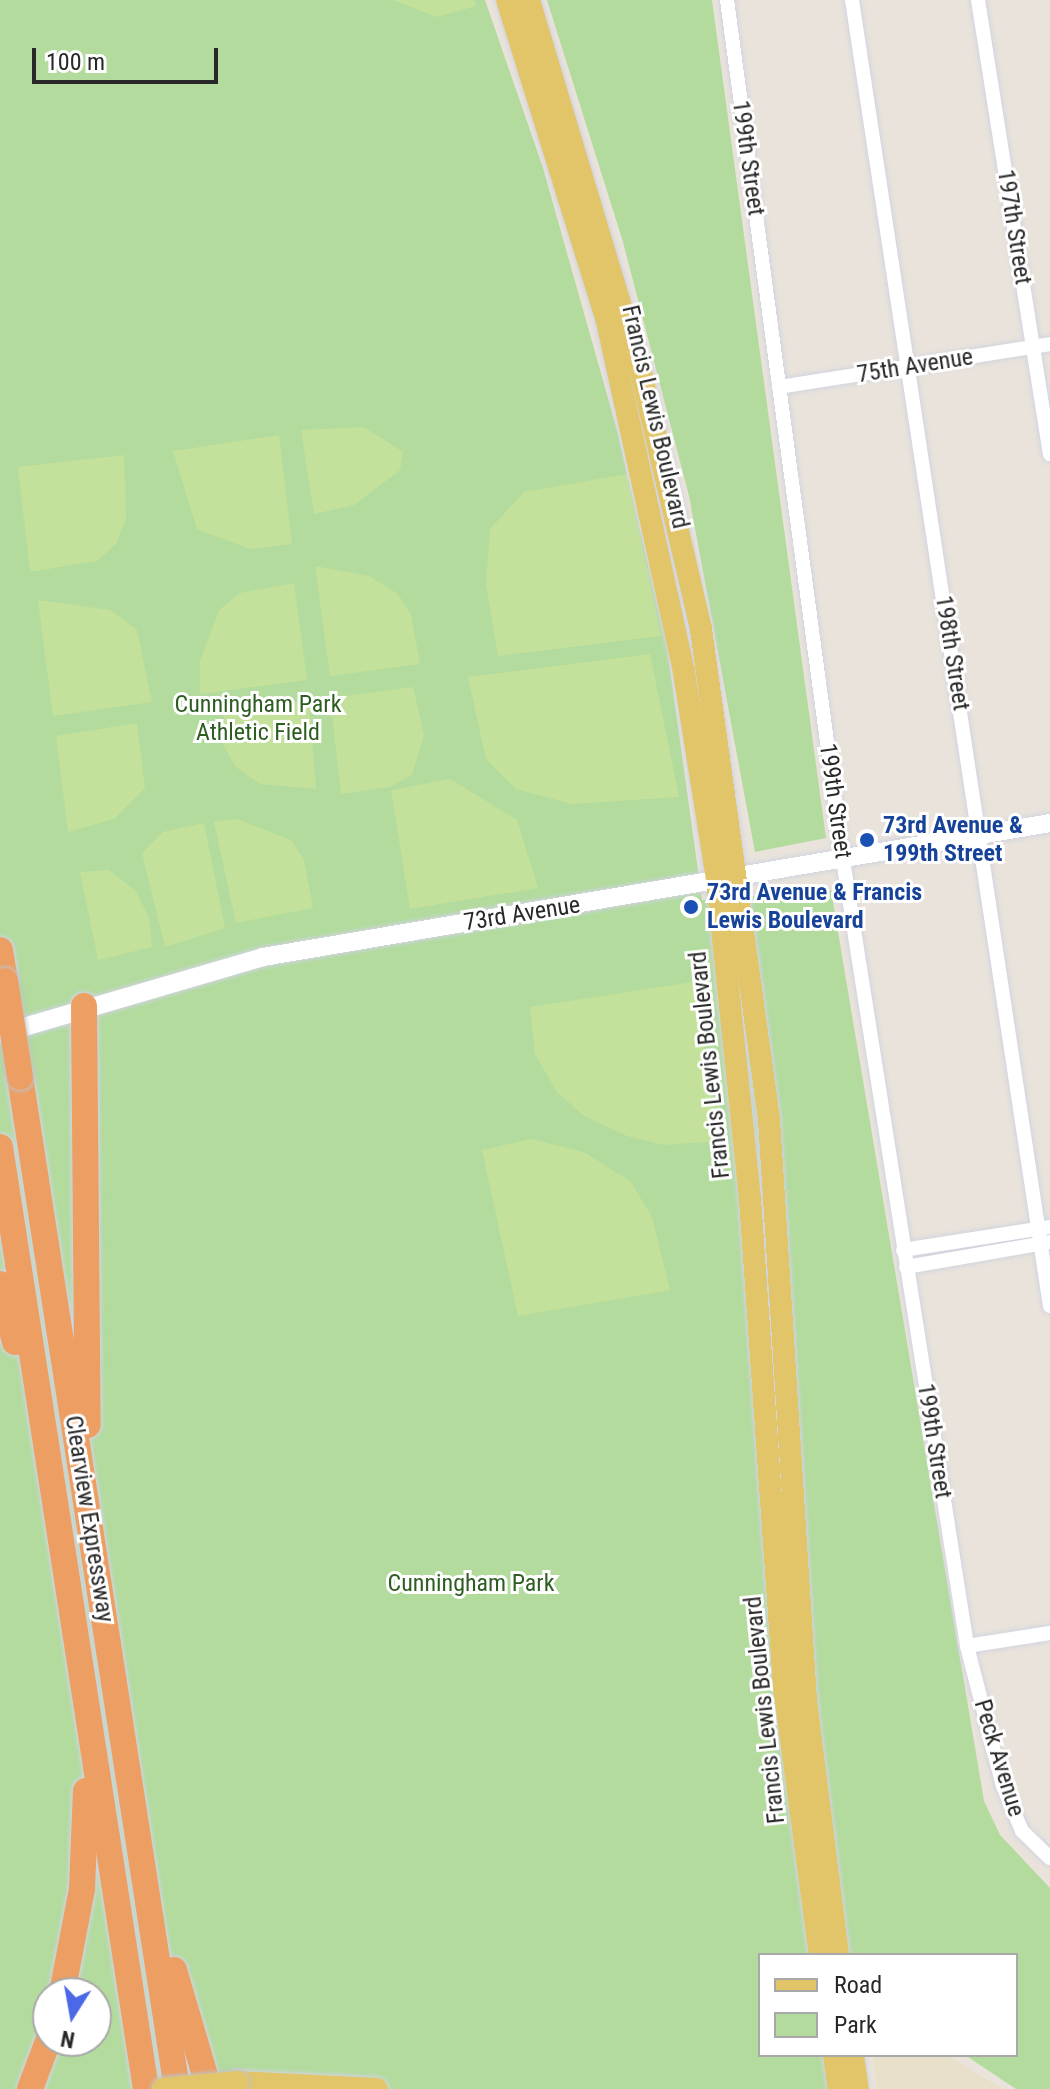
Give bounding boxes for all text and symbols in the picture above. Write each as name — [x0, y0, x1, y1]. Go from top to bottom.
scale bar — [36, 32, 222, 82]
text: 100 m — [46, 48, 105, 76]
street label: 199th Street — [726, 99, 770, 217]
street label: 197th Street — [991, 167, 1037, 287]
street label: Francis Lewis Boulevard — [615, 302, 695, 532]
street label: 75th Avenue — [855, 343, 975, 389]
street label: 198th Street — [929, 593, 975, 713]
park label: Cunningham Park Athletic Field — [175, 691, 341, 747]
street label: 199th Street — [813, 742, 857, 860]
place label: 73rd Avenue & 199th Street — [883, 812, 1023, 868]
marker: 73rd Avenue & 199th Street — [858, 831, 876, 849]
place label: 73rd Avenue & Francis Lewis Boulevard — [707, 879, 922, 935]
street label: 73rd Avenue — [462, 891, 582, 937]
marker: 73rd Avenue & Francis Lewis Boulevard — [682, 898, 700, 916]
street label: Francis Lewis Boulevard — [684, 950, 736, 1180]
street label: 199th Street — [911, 1381, 957, 1501]
street label: Clearview Expressway — [58, 1414, 120, 1624]
park label: Cunningham Park — [388, 1570, 554, 1598]
street label: Francis Lewis Boulevard — [739, 1595, 791, 1825]
street label: Peck Avenue — [968, 1696, 1030, 1820]
legend — [758, 1953, 1018, 2057]
text: Road — [834, 1971, 882, 1999]
north arrow — [32, 1977, 112, 2057]
text: Park — [834, 2011, 877, 2039]
text: N — [59, 2026, 77, 2053]

